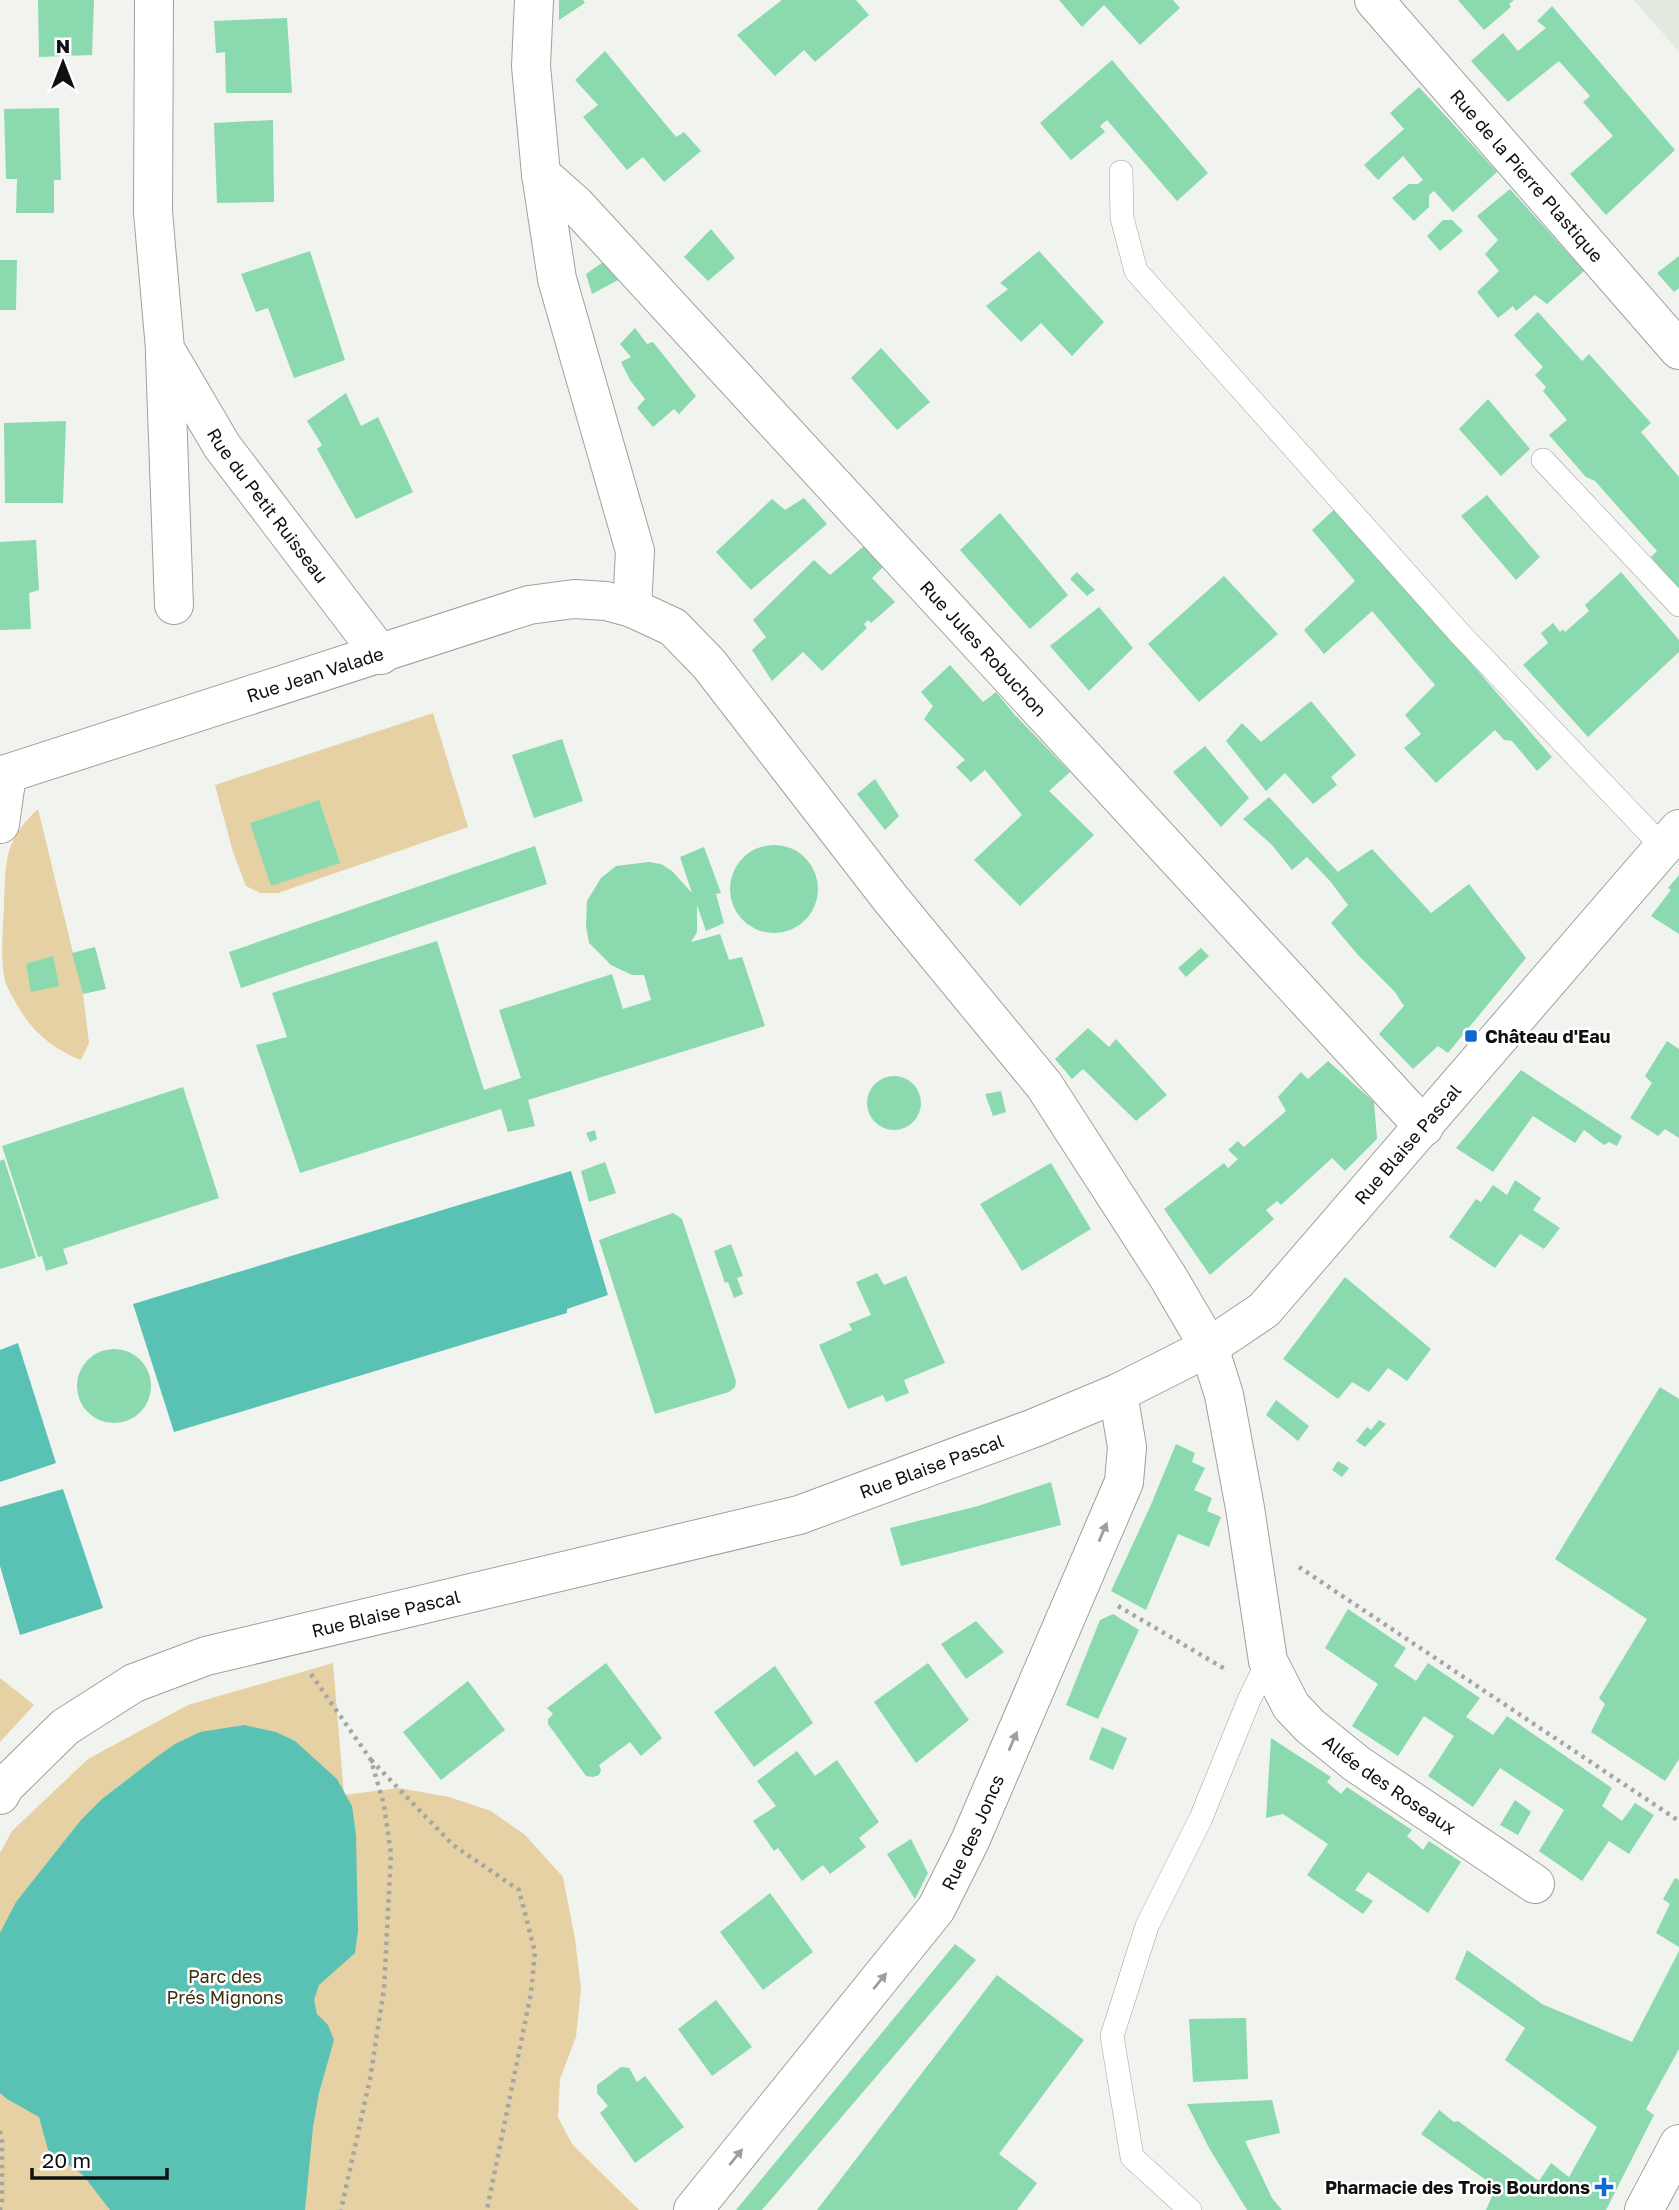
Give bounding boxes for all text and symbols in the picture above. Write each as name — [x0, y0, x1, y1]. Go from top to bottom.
north arrow — [28, 28, 98, 98]
text: N — [56, 34, 70, 57]
street label: Rue de la Pierre Plastique — [1446, 85, 1608, 267]
street label: Rue du Petit Ruisseau — [203, 424, 333, 587]
street label: Rue Jules Robuchon — [916, 576, 1051, 721]
street label: Rue Jean Valade — [244, 642, 386, 707]
place label: Château d'Eau — [1485, 1025, 1610, 1047]
marker: Château d'Eau — [1463, 1028, 1479, 1044]
street label: Rue Blaise Pascal — [1349, 1079, 1466, 1209]
street label: Rue Blaise Pascal — [856, 1429, 1007, 1503]
one-way arrow — [1098, 1521, 1109, 1542]
street label: Rue Blaise Pascal — [309, 1585, 463, 1642]
one-way arrow — [1008, 1730, 1019, 1751]
street label: Allée des Roseaux — [1319, 1730, 1461, 1839]
street label: Rue des Joncs — [936, 1771, 1008, 1893]
park label: Parc des Prés Mignons — [167, 1965, 283, 2008]
one-way arrow — [872, 1972, 887, 1990]
scale bar — [32, 2136, 166, 2180]
text: 20 m — [42, 2147, 91, 2173]
one-way arrow — [728, 2149, 743, 2166]
place label: Pharmacie des Trois Bourdons — [1325, 2176, 1590, 2198]
marker: Pharmacie des Trois Bourdons — [1596, 2179, 1612, 2195]

